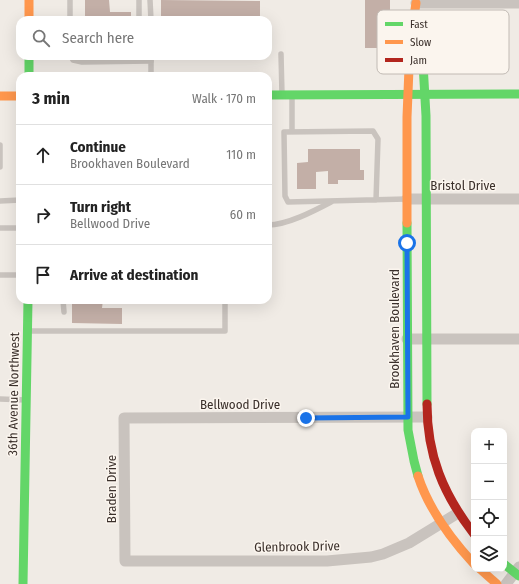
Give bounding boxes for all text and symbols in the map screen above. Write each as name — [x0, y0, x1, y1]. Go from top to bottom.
legend — [377, 10, 509, 74]
search box — [16, 16, 272, 60]
text: Fast — [410, 18, 428, 31]
icon: search — [30, 27, 52, 49]
text: Search here — [62, 29, 134, 47]
text: Slow — [410, 36, 431, 49]
text: Jam — [410, 54, 427, 67]
text: 3 min — [32, 88, 70, 109]
text: Walk · 170 m — [192, 91, 256, 106]
text: Continue — [70, 138, 126, 156]
icon: ahead — [32, 144, 54, 166]
text: 110 m — [226, 147, 256, 162]
text: Brookhaven Boulevard — [70, 156, 190, 171]
street label: Bristol Drive — [430, 178, 496, 193]
text: Turn right — [70, 198, 131, 216]
icon: right — [32, 204, 54, 226]
text: 60 m — [230, 207, 256, 222]
text: Bellwood Drive — [70, 216, 150, 231]
route start — [398, 234, 416, 252]
icon: arrive — [32, 264, 54, 286]
text: Arrive at destination — [70, 266, 198, 284]
street label: Brookhaven Boulevard — [387, 269, 402, 389]
street label: 36th Avenue Northwest — [5, 331, 22, 456]
street label: Bellwood Drive — [200, 397, 280, 412]
route end — [297, 409, 315, 427]
map controls — [471, 428, 507, 572]
button: + — [471, 428, 507, 464]
street label: Braden Drive — [104, 455, 119, 523]
button: − — [471, 464, 507, 500]
button: locate — [471, 500, 507, 536]
button: layers — [471, 536, 507, 572]
street label: Glenbrook Drive — [254, 538, 340, 555]

